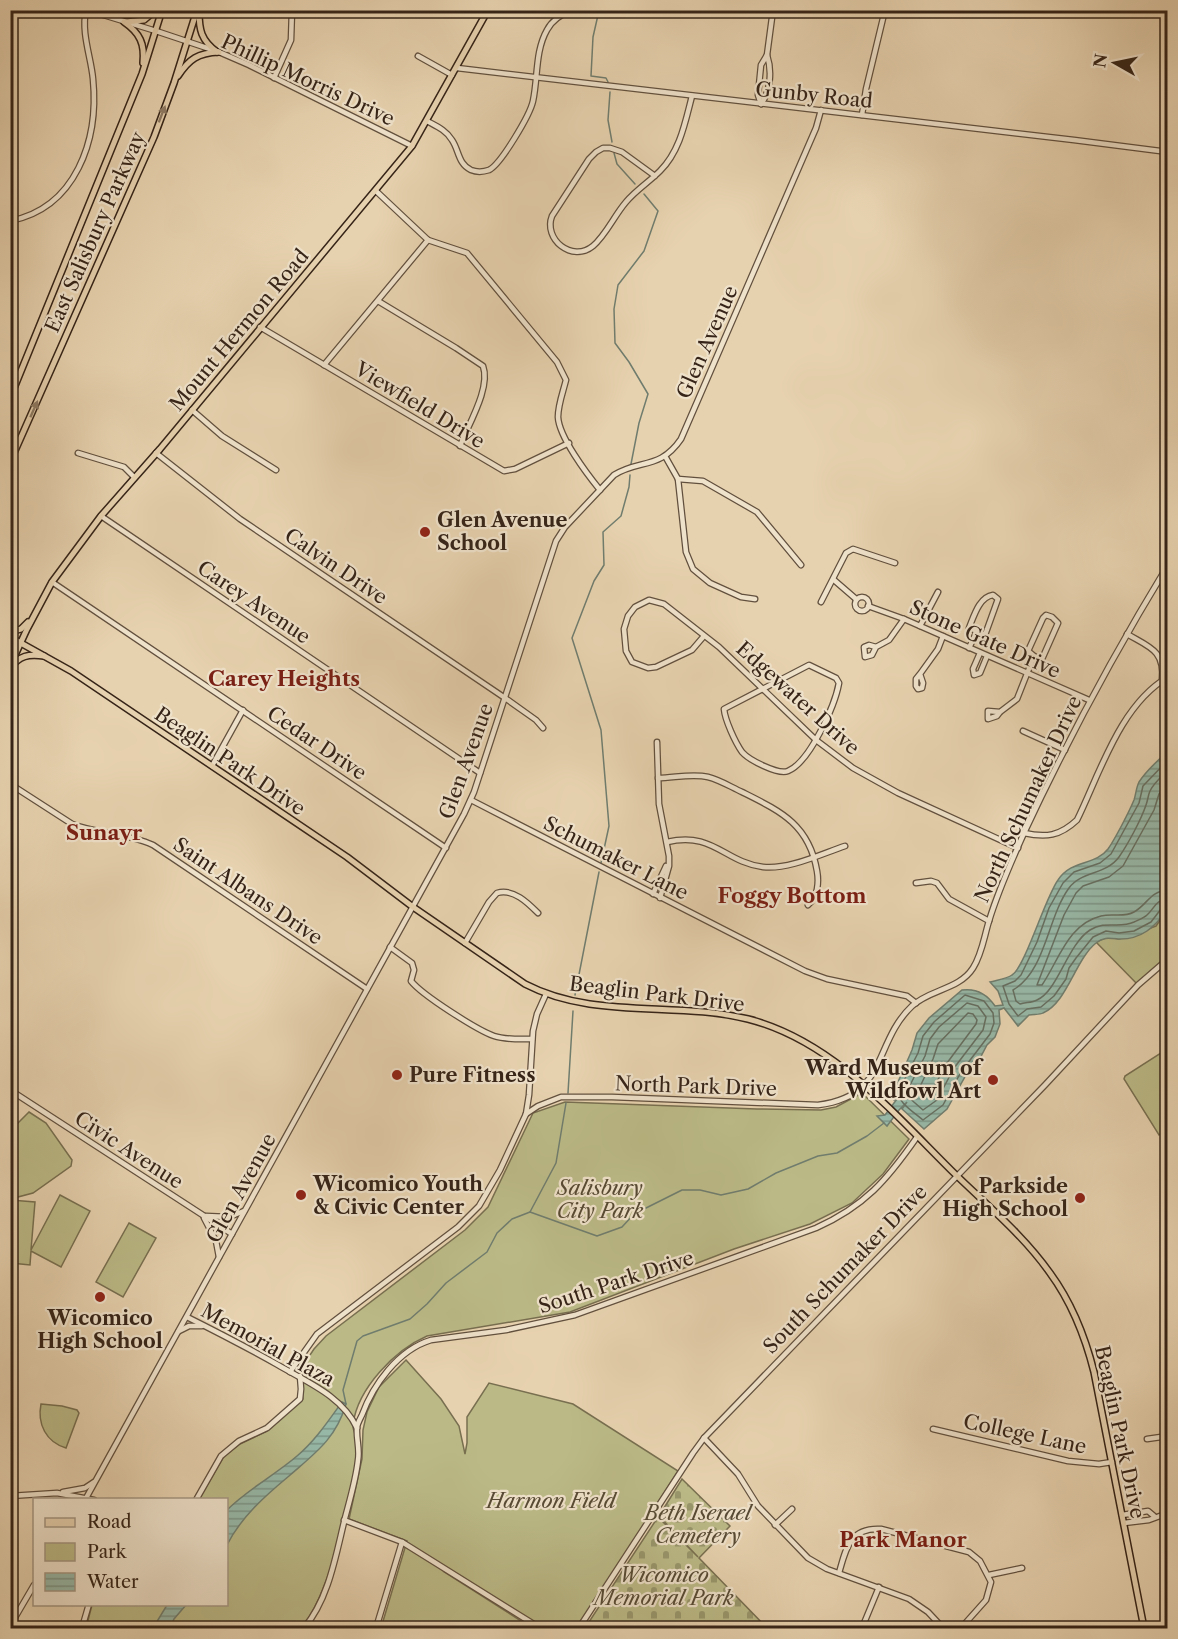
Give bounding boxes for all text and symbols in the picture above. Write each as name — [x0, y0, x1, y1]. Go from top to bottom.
street label: Phillip Morris Drive — [218, 29, 398, 131]
north arrow — [1085, 33, 1145, 93]
text: N — [1089, 52, 1111, 69]
street label: Gunby Road — [754, 77, 874, 113]
one-way arrow — [158, 105, 168, 123]
street label: East Salisbury Parkway — [40, 127, 151, 336]
street label: Mount Hermon Road — [164, 244, 314, 416]
street label: Glen Avenue — [671, 282, 743, 402]
street label: Viewfield Drive — [350, 356, 489, 453]
one-way arrow — [29, 399, 39, 417]
place label: Glen Avenue School — [437, 508, 568, 555]
street label: Calvin Drive — [280, 523, 392, 609]
marker: Glen Avenue School — [418, 525, 432, 539]
street label: Carey Avenue — [193, 555, 315, 649]
street label: Stone Gate Drive — [906, 595, 1064, 683]
street label: Edgewater Drive — [731, 636, 865, 760]
district label: Carey Heights — [208, 666, 360, 691]
street label: North Schumaker Drive — [969, 692, 1087, 906]
street label: Glen Avenue — [434, 700, 498, 822]
street label: Cedar Drive — [263, 701, 371, 785]
street label: Beaglin Park Drive — [150, 702, 310, 820]
street label: Schumaker Lane — [540, 811, 692, 905]
district label: Sunayr — [66, 820, 143, 845]
street label: Saint Albans Drive — [169, 832, 327, 950]
district label: Foggy Bottom — [718, 883, 866, 908]
street label: Beaglin Park Drive — [568, 971, 746, 1017]
place label: Ward Museum of Wildfowl Art — [804, 1056, 984, 1103]
place label: Pure Fitness — [409, 1063, 535, 1087]
marker: Pure Fitness — [390, 1068, 404, 1082]
street label: North Park Drive — [615, 1071, 777, 1101]
marker: Ward Museum of Wildfowl Art — [986, 1073, 1000, 1087]
street label: Civic Avenue — [70, 1106, 188, 1194]
street label: Glen Avenue — [201, 1129, 281, 1247]
place label: Wicomico Youth & Civic Center — [312, 1172, 483, 1219]
place label: Parkside High School — [942, 1174, 1068, 1221]
park label: Salisbury City Park — [556, 1176, 644, 1223]
street label: South Schumaker Drive — [758, 1180, 932, 1358]
marker: Wicomico Youth & Civic Center — [294, 1188, 308, 1202]
marker: Parkside High School — [1073, 1191, 1087, 1205]
street label: South Park Drive — [535, 1246, 697, 1318]
marker: Wicomico High School — [93, 1290, 107, 1304]
street label: Memorial Plaza — [197, 1298, 339, 1392]
place label: Wicomico High School — [37, 1306, 163, 1353]
street label: Beaglin Park Drive — [1090, 1343, 1150, 1521]
street label: College Lane — [961, 1409, 1089, 1459]
park label: Harmon Field — [485, 1489, 618, 1513]
legend — [33, 1498, 228, 1606]
park label: Beth Iserael Cemetery — [643, 1501, 754, 1548]
text: Road — [87, 1511, 132, 1533]
district label: Park Manor — [839, 1527, 967, 1552]
text: Park — [87, 1541, 128, 1563]
park label: Wicomico Memorial Park — [592, 1563, 734, 1610]
text: Water — [86, 1571, 139, 1593]

